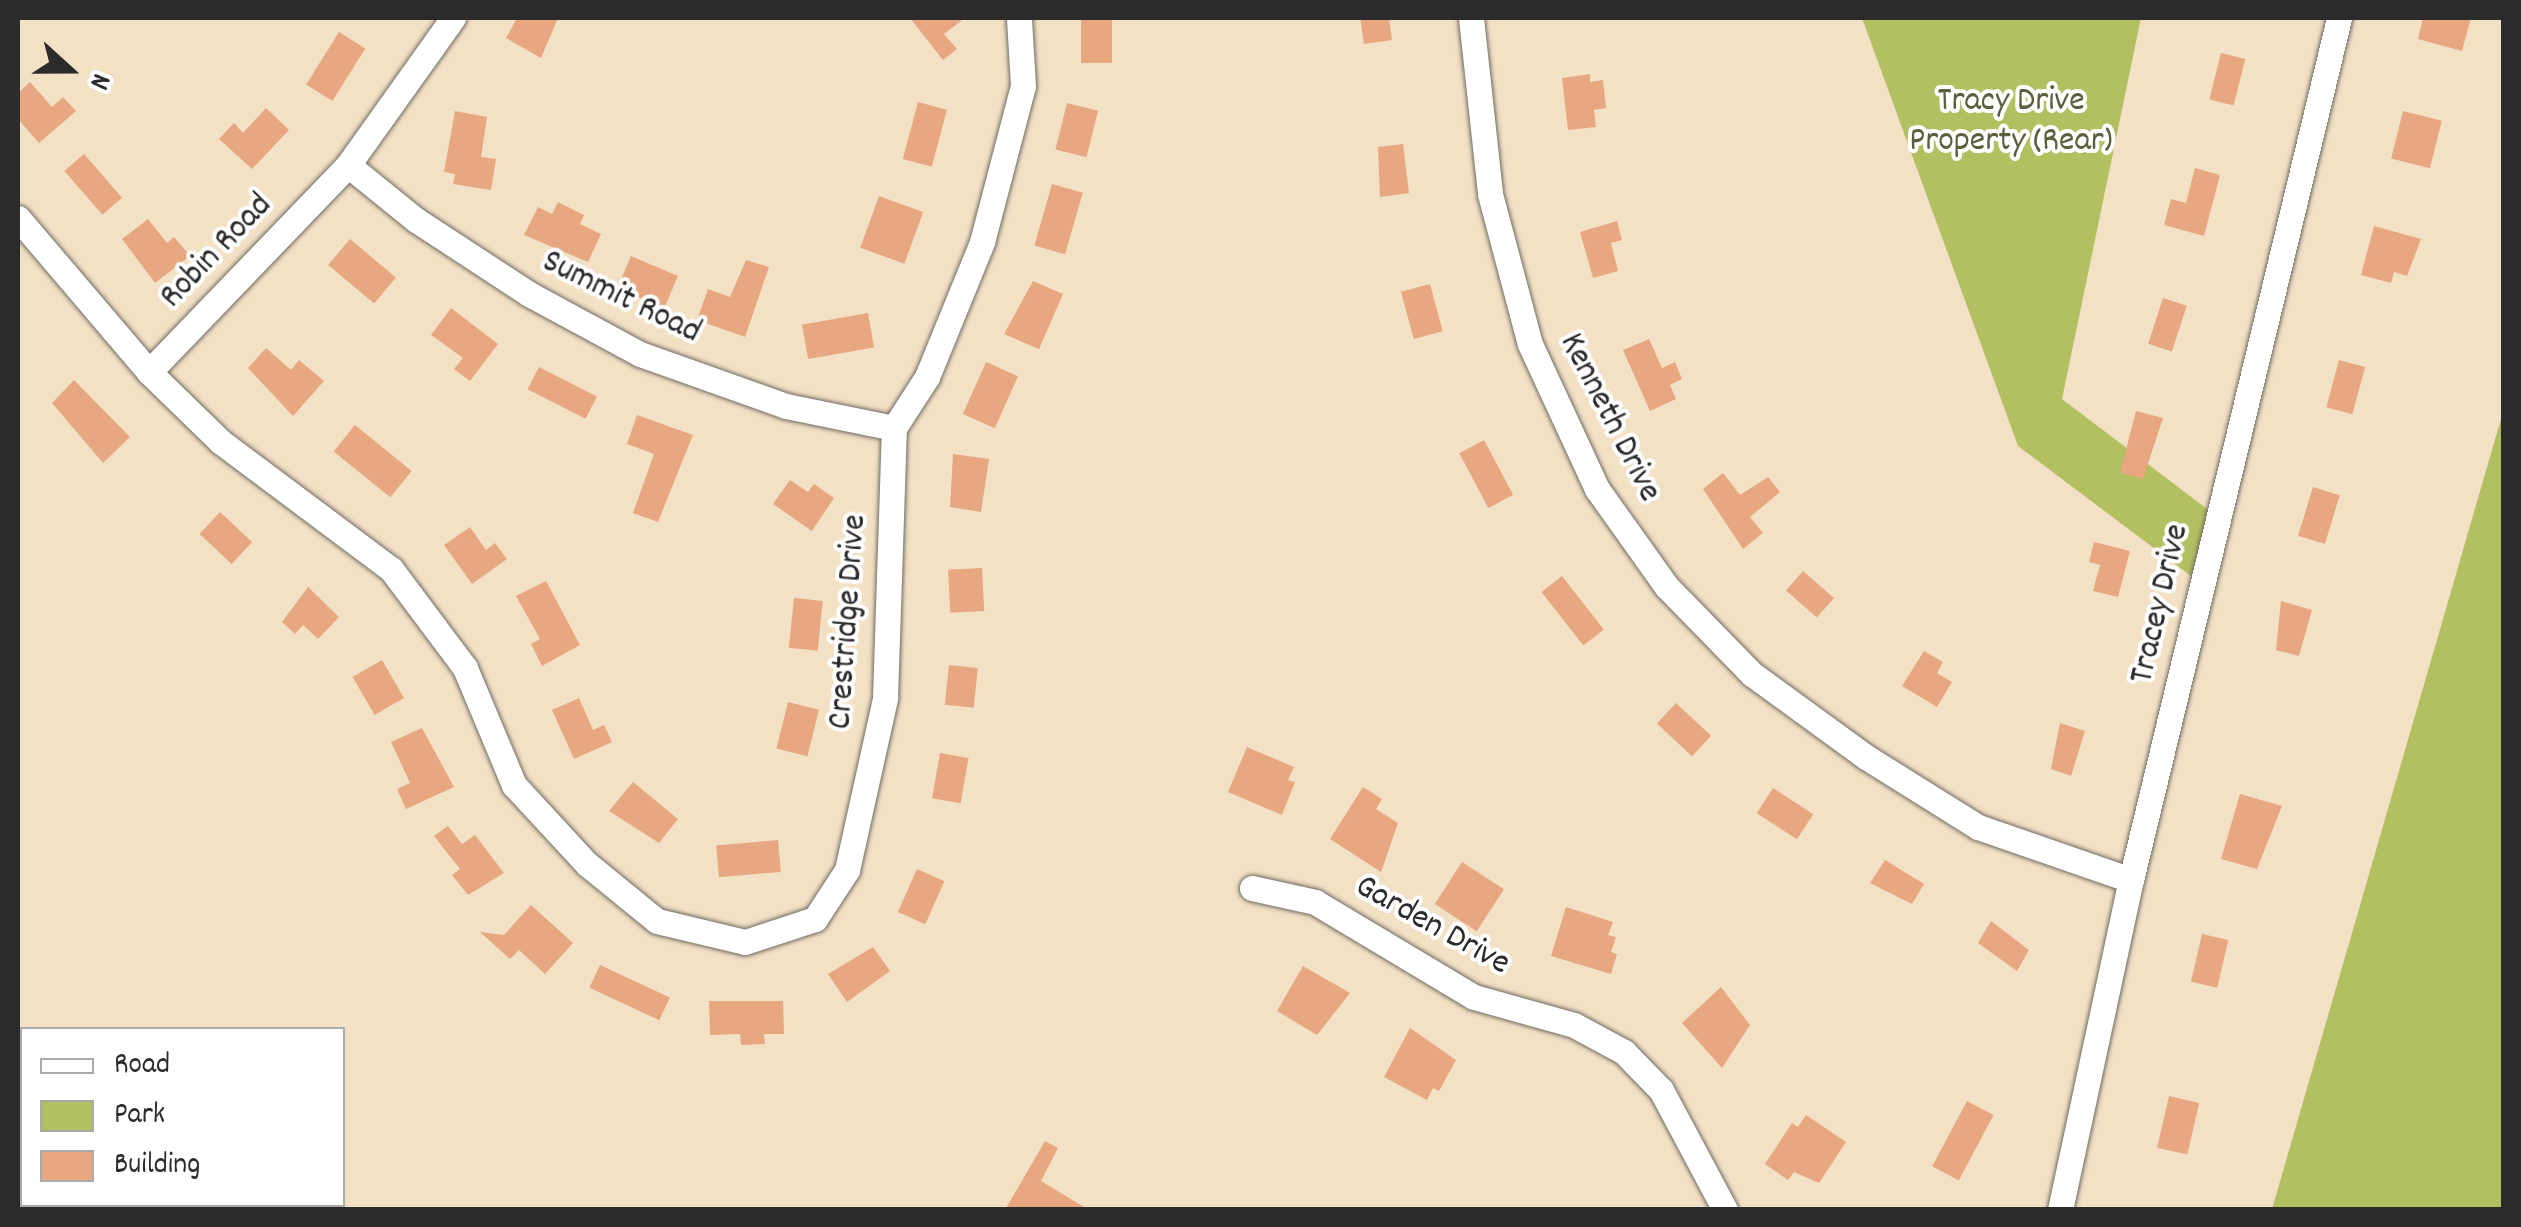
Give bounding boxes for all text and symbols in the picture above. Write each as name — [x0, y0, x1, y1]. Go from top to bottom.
north arrow — [20, 20, 120, 120]
text: N — [77, 67, 119, 94]
park label: Tracy Drive Property (Rear) — [1909, 81, 2113, 163]
street label: Robin Road — [152, 186, 282, 318]
street label: Summit Road — [535, 242, 707, 354]
street label: Kenneth Drive — [1549, 327, 1669, 509]
street label: Crestridge Drive — [821, 513, 877, 731]
street label: Tracey Drive — [2122, 520, 2200, 688]
street label: Garden Drive — [1347, 866, 1517, 986]
legend — [20, 1027, 345, 1207]
text: Road — [114, 1045, 170, 1088]
text: Park — [114, 1095, 165, 1138]
text: Building — [114, 1145, 200, 1188]

